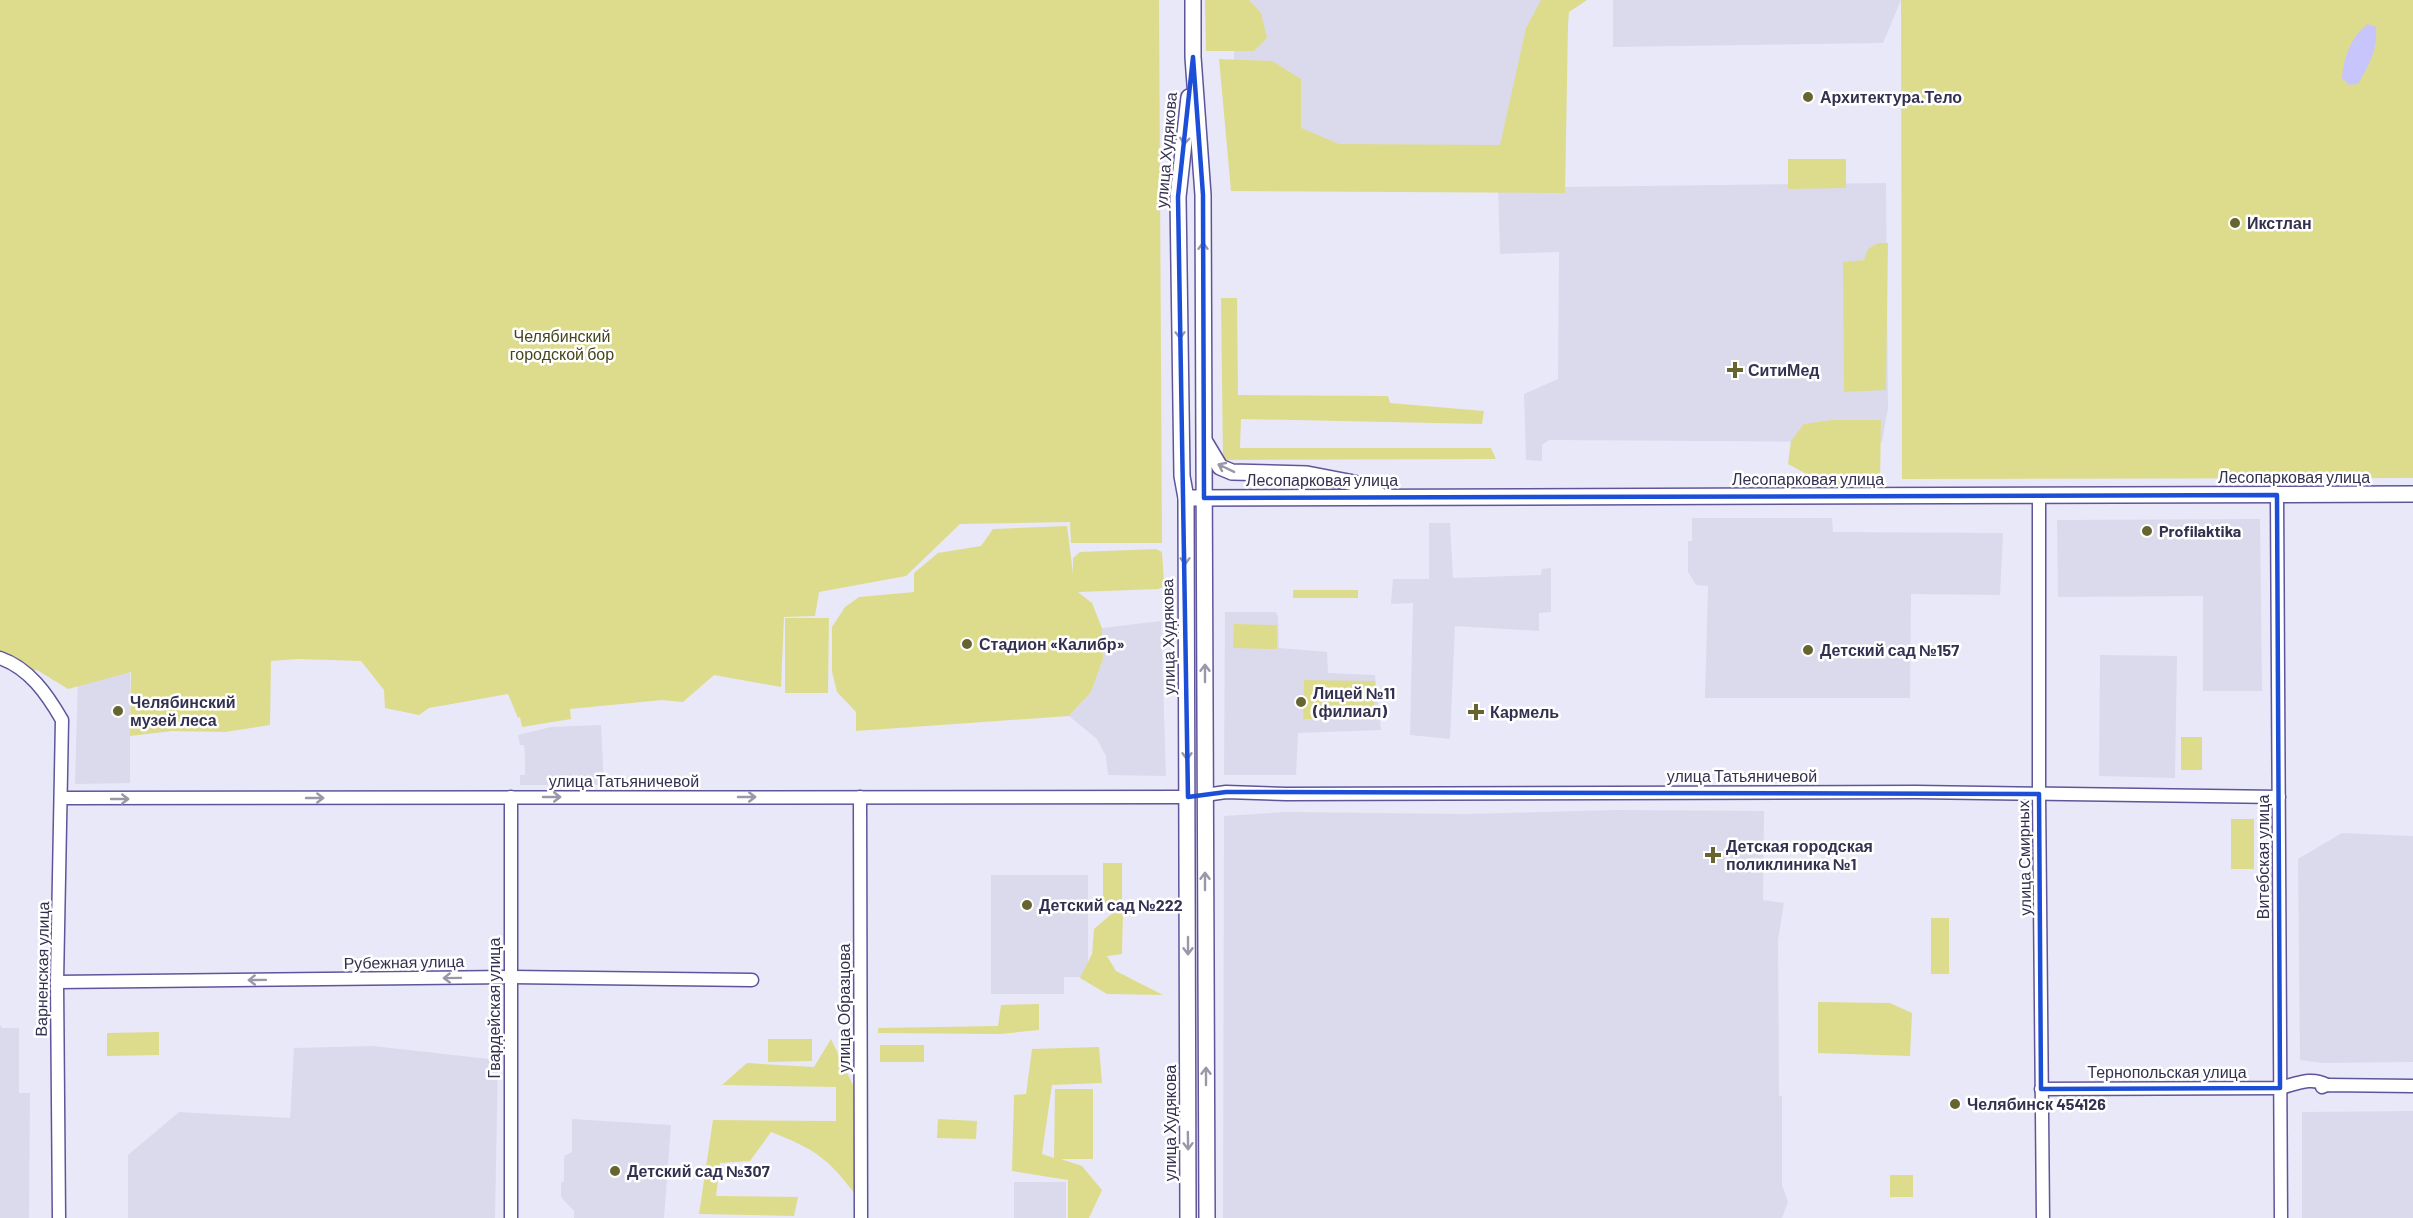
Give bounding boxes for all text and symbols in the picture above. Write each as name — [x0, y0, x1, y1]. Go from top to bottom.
place label: Архитектура.Тело — [1820, 87, 1962, 106]
marker: Архитектура.Тело — [1801, 90, 1815, 104]
street label: улица Худякова — [1151, 91, 1180, 209]
one-way arrow — [1179, 125, 1190, 145]
place label: Икстлан — [2247, 213, 2312, 232]
marker: Икстлан — [2228, 216, 2242, 230]
one-way arrow — [1197, 241, 1209, 261]
one-way arrow — [1174, 320, 1186, 340]
park label: Челябинский городской бор — [510, 326, 614, 363]
place label: СитиМед — [1748, 360, 1819, 379]
marker: СитиМед — [1726, 361, 1744, 379]
one-way arrow — [1217, 461, 1235, 473]
street label: Лесопарковая улица — [2218, 467, 2370, 486]
street label: Лесопарковая улица — [1732, 469, 1884, 488]
street label: Лесопарковая улица — [1246, 470, 1398, 489]
place label: Profilaktika — [2159, 521, 2241, 540]
marker: Profilaktika — [2140, 524, 2154, 538]
one-way arrow — [1180, 546, 1191, 566]
street label: улица Худякова — [1157, 579, 1178, 695]
place label: Стадион «Калибр» — [979, 634, 1125, 653]
marker: Стадион «Калибр» — [960, 637, 974, 651]
place label: Детский сад №157 — [1820, 640, 1959, 659]
marker: Детский сад №157 — [1801, 643, 1815, 657]
one-way arrow — [1199, 664, 1211, 684]
place label: Лицей №11 (филиал) — [1312, 683, 1395, 720]
place label: Челябинский музей леса — [130, 692, 236, 729]
marker: Лицей №11 (филиал) — [1294, 695, 1308, 709]
place label: Кармель — [1490, 702, 1559, 721]
marker: Кармель — [1467, 703, 1485, 721]
marker: Челябинский музей леса — [111, 704, 125, 718]
one-way arrow — [1181, 741, 1193, 761]
street label: улица Татьяничевой — [1667, 766, 1817, 785]
street label: улица Татьяничевой — [549, 771, 699, 790]
one-way arrow — [541, 791, 561, 803]
one-way arrow — [736, 791, 756, 803]
one-way arrow — [304, 792, 324, 804]
one-way arrow — [109, 793, 129, 804]
street label: Витебская улица — [2253, 795, 2272, 919]
street label: улица Смирных — [2013, 800, 2034, 916]
place label: Детская городская поликлиника №1 — [1726, 836, 1873, 873]
marker: Детская городская поликлиника №1 — [1704, 846, 1722, 864]
one-way arrow — [1199, 871, 1210, 891]
place label: Детский сад №222 — [1039, 895, 1183, 914]
marker: Детский сад №222 — [1020, 898, 1034, 912]
street label: Варненская улица — [31, 901, 52, 1037]
one-way arrow — [1182, 936, 1194, 956]
street label: Гвардейская улица — [484, 938, 503, 1078]
street label: улица Образцова — [834, 943, 853, 1072]
street label: Рубежная улица — [343, 951, 465, 972]
one-way arrow — [443, 972, 463, 984]
one-way arrow — [248, 974, 268, 986]
street label: Тернопольская улица — [2087, 1062, 2247, 1081]
street label: улица Худякова — [1160, 1065, 1179, 1181]
one-way arrow — [1200, 1066, 1212, 1086]
place label: Челябинск 454126 — [1967, 1094, 2106, 1113]
marker: Челябинск 454126 — [1948, 1097, 1962, 1111]
one-way arrow — [1182, 1131, 1194, 1151]
place label: Детский сад №307 — [627, 1161, 770, 1180]
marker: Детский сад №307 — [608, 1164, 622, 1178]

